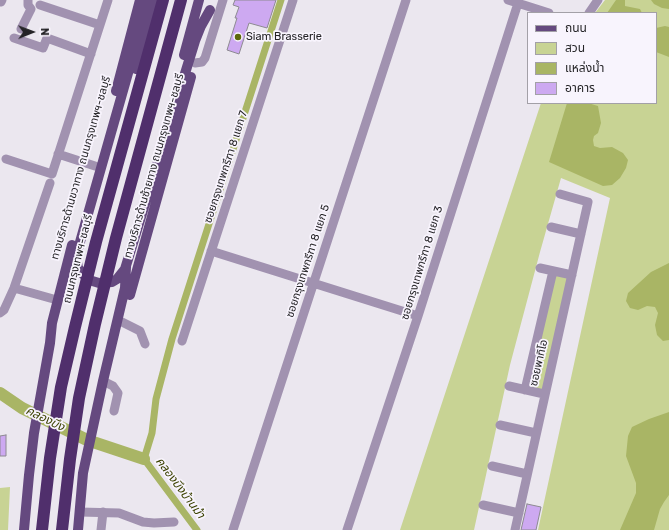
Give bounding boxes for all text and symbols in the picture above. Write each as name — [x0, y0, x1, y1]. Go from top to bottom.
north arrow — [12, 12, 52, 52]
legend — [527, 12, 657, 104]
text: ถนน — [565, 21, 587, 35]
text: N — [38, 28, 51, 36]
place label: Siam Brasserie — [246, 30, 322, 44]
marker: Siam Brasserie — [233, 32, 243, 42]
text: สวน — [565, 41, 585, 55]
text: แหล่งน้ำ — [565, 61, 604, 75]
street label: ทางบริการด้านซ้ายทาง ถนนกรุงเทพฯ-ชลบุรี — [121, 72, 187, 260]
street label: ทางบริการด้านขวาทาง ถนนกรุงเทพฯ-ชลบุรี — [48, 75, 114, 261]
text: อาคาร — [565, 81, 595, 95]
street label: ซอยกรุงเทพกรีฑา 8 แยก 7 — [202, 109, 250, 225]
street label: ซอยกรุงเทพกรีฑา 8 แยก 5 — [283, 203, 333, 319]
street label: ซอยกรุงเทพกรีฑา 8 แยก 3 — [398, 204, 446, 322]
street label: ถนนกรุงเทพฯ-ชลบุรี — [61, 213, 95, 305]
street label: ซอยพาทิโอ — [527, 338, 551, 388]
water label: คลองบึง — [23, 403, 67, 435]
water label: คลองบึงบ้านม้า — [152, 455, 208, 521]

